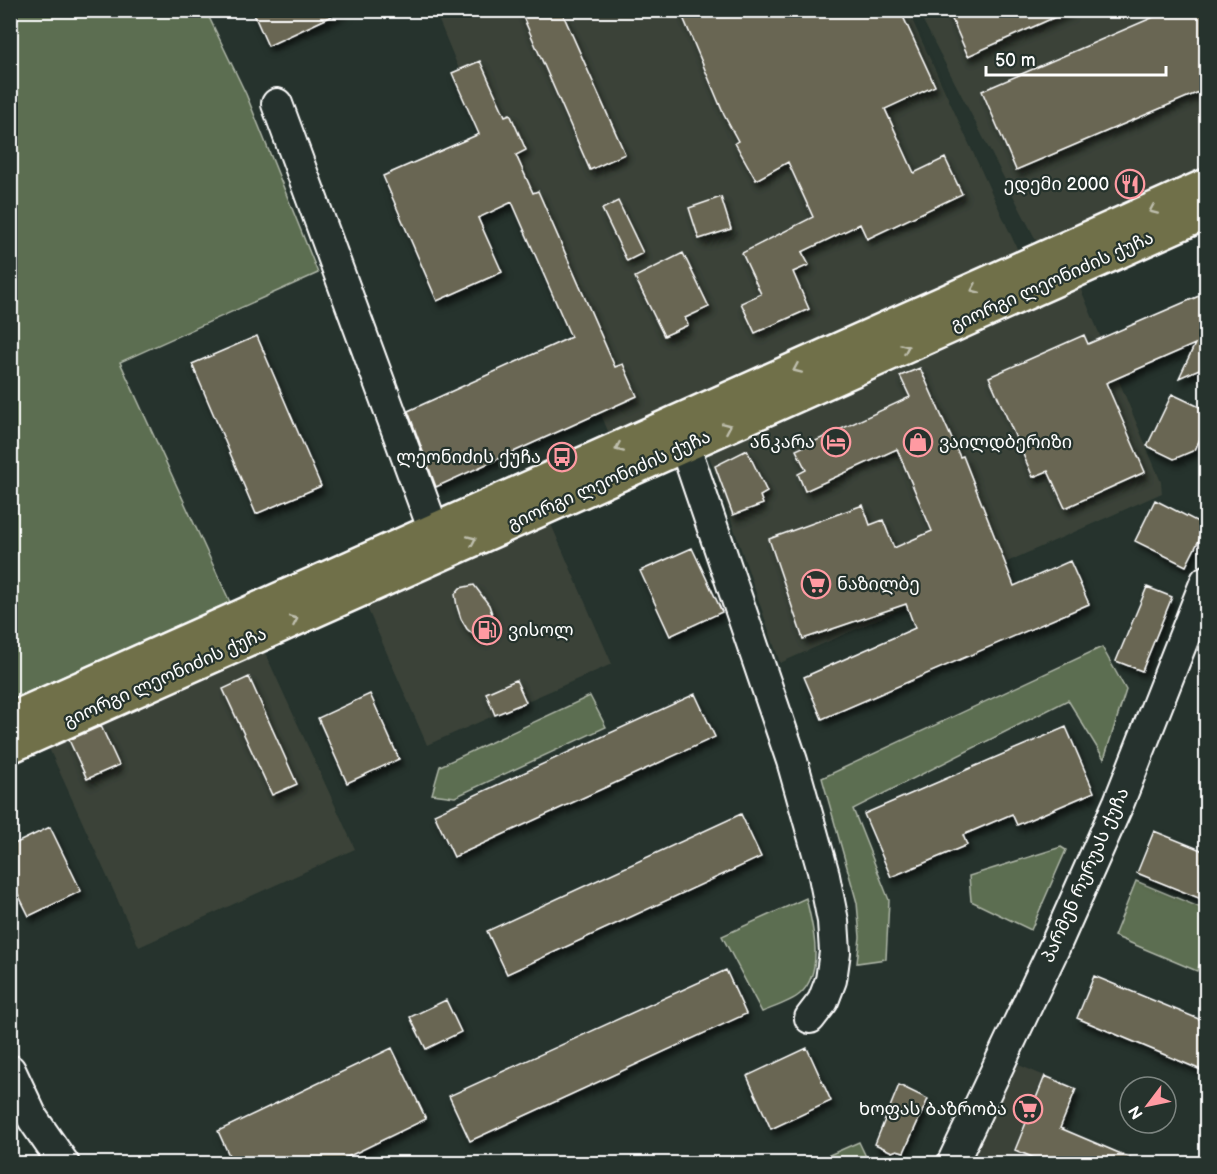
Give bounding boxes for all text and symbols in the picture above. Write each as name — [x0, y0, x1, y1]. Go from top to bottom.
scale bar — [986, 39, 1166, 77]
text: 50 m — [995, 50, 1036, 71]
restaurant icon: ედემი 2000 — [1114, 168, 1146, 200]
place label: ედემი 2000 — [1004, 174, 1109, 195]
one-way arrow — [1148, 203, 1159, 215]
street label: გიორგი ლეონიძის ქუჩა — [948, 227, 1157, 336]
one-way arrow — [970, 282, 981, 294]
one-way arrow — [899, 343, 910, 355]
one-way arrow — [792, 362, 803, 374]
one-way arrow — [721, 422, 732, 434]
street label: გიორგი ლეონიძის ქუჩა — [505, 426, 714, 535]
hotel icon: ანკარა — [820, 426, 852, 458]
shop icon: ვაილდბერიზი — [902, 426, 934, 458]
place label: ანკარა — [750, 432, 815, 453]
place label: ვაილდბერიზი — [939, 432, 1072, 453]
one-way arrow — [614, 440, 625, 452]
bus stop icon: ლეონიძის ქუჩა — [546, 441, 578, 473]
place label: ლეონიძის ქუჩა — [396, 447, 541, 468]
one-way arrow — [466, 535, 477, 547]
supermarket icon: ნაზილბე — [800, 568, 832, 600]
place label: ნაზილბე — [837, 574, 920, 595]
fuel station icon: ვისოლ — [471, 614, 503, 646]
one-way arrow — [288, 615, 299, 627]
place label: ვისოლ — [508, 620, 574, 641]
street label: გიორგი ლეონიძის ქუჩა — [61, 623, 270, 732]
street label: პარმენ რურუას ქუჩა — [1037, 785, 1134, 966]
north arrow — [1118, 1075, 1178, 1135]
supermarket icon: Ხოფას Ბაზრობა — [1012, 1093, 1044, 1125]
place label: Ხოფას Ბაზრობა — [859, 1099, 1007, 1120]
text: N — [1125, 1102, 1148, 1122]

